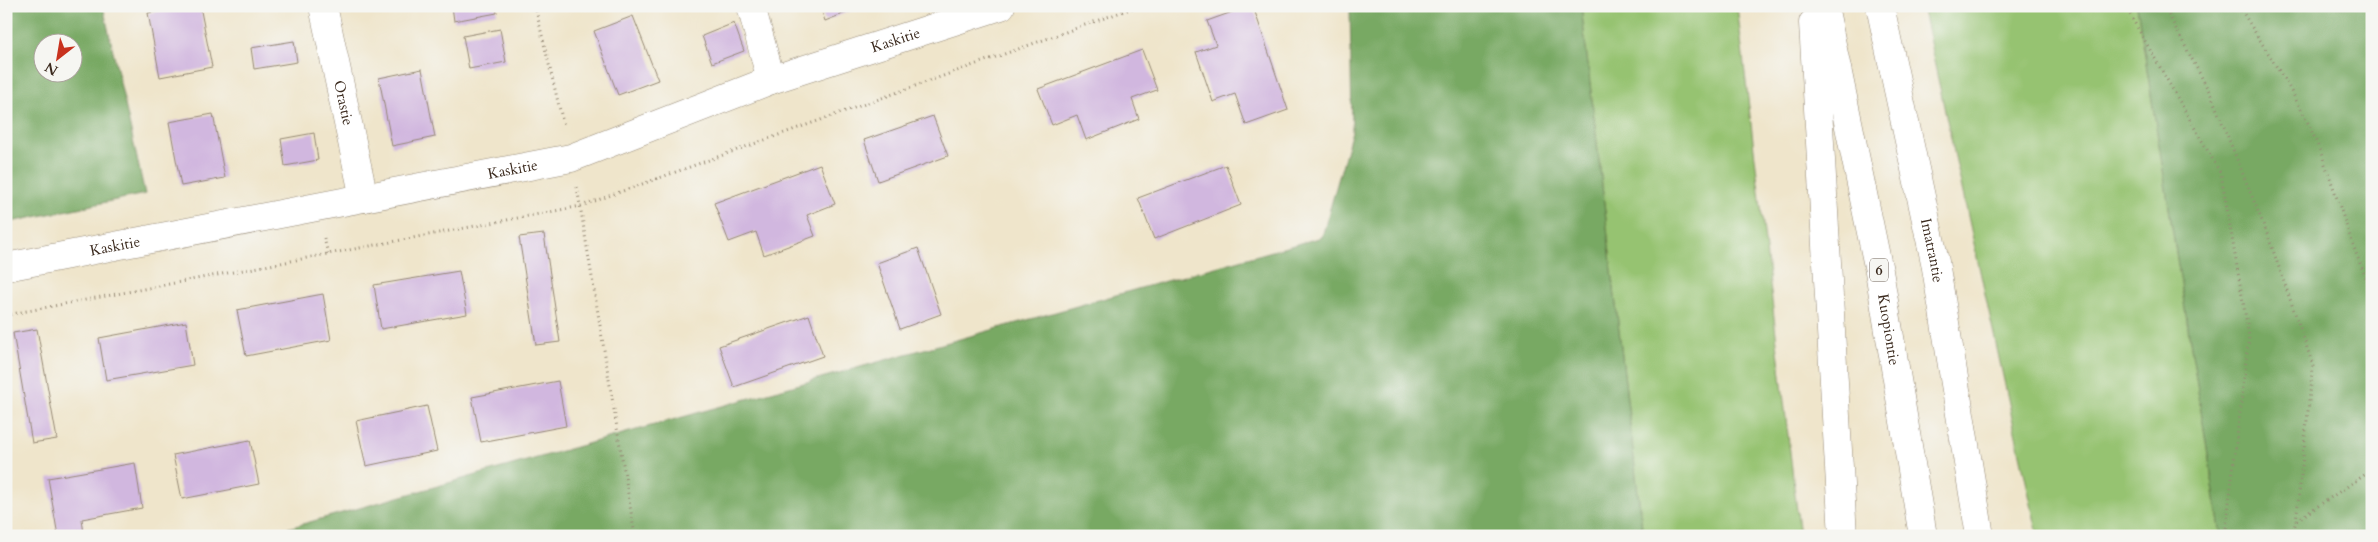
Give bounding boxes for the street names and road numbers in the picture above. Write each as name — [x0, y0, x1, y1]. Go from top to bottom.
street label: Kaskitie — [868, 23, 923, 57]
street label: Orastie — [329, 78, 358, 127]
street label: Kaskitie — [486, 155, 540, 184]
street label: Imatrantie — [1916, 216, 1948, 284]
street label: Kaskitie — [88, 231, 142, 261]
road number: 6 — [1870, 258, 1888, 282]
street label: Kuopiontie — [1873, 292, 1905, 367]

